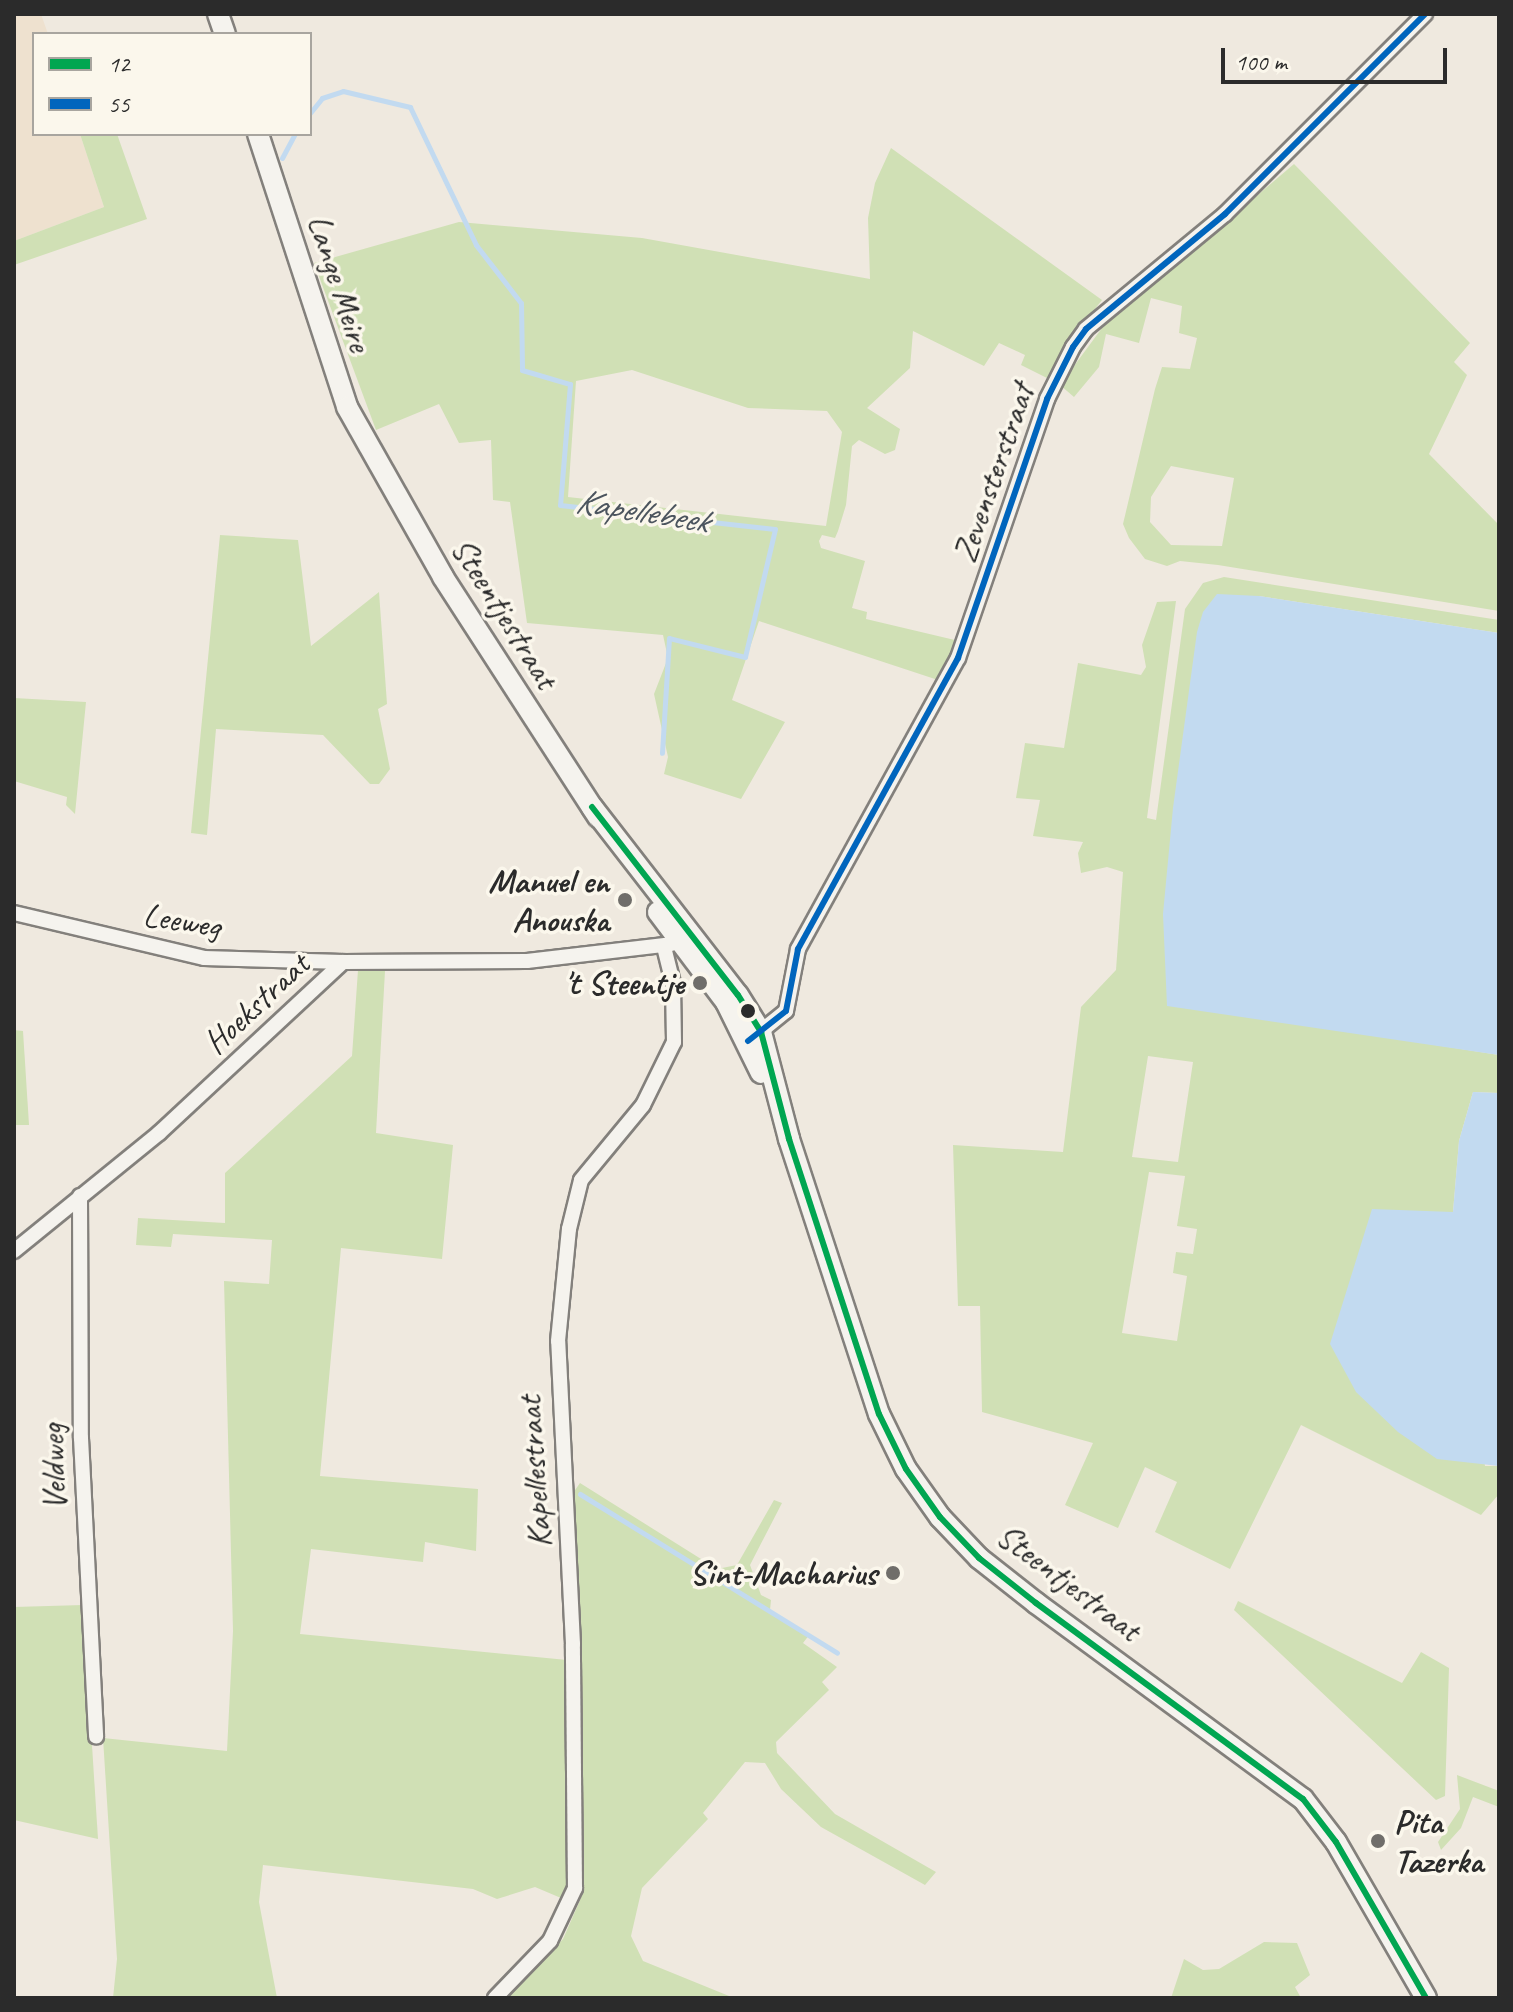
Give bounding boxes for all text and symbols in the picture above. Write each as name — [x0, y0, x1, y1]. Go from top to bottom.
legend — [32, 32, 312, 136]
scale bar — [1225, 32, 1451, 82]
text: 100 m — [1235, 47, 1287, 77]
text: 12 — [108, 49, 130, 79]
text: 55 — [108, 89, 130, 119]
street label: Lange Meire — [299, 210, 381, 356]
street label: Zevensterstraat — [943, 378, 1043, 568]
water label: Kapellebeek — [573, 479, 711, 543]
street label: Steentjestraat — [443, 530, 567, 696]
place label: Manuel en Anouska — [488, 860, 609, 940]
marker: Manuel en Anouska — [616, 891, 634, 909]
street label: Leeweg — [141, 894, 223, 946]
street label: Hoekstraat — [195, 944, 317, 1062]
place label: 't Steentje — [564, 963, 684, 1003]
marker: 't Steentje — [691, 974, 709, 992]
unlabelled marker — [740, 1003, 756, 1019]
street label: Kapellestraat — [508, 1395, 560, 1549]
street label: Veldweg — [31, 1423, 75, 1511]
street label: Steentjestraat — [989, 1515, 1149, 1649]
place label: Sint-Macharius — [689, 1553, 877, 1593]
marker: Sint-Macharius — [884, 1564, 902, 1582]
place label: Pita Tazerka — [1394, 1801, 1483, 1880]
marker: Pita Tazerka — [1369, 1832, 1387, 1850]

